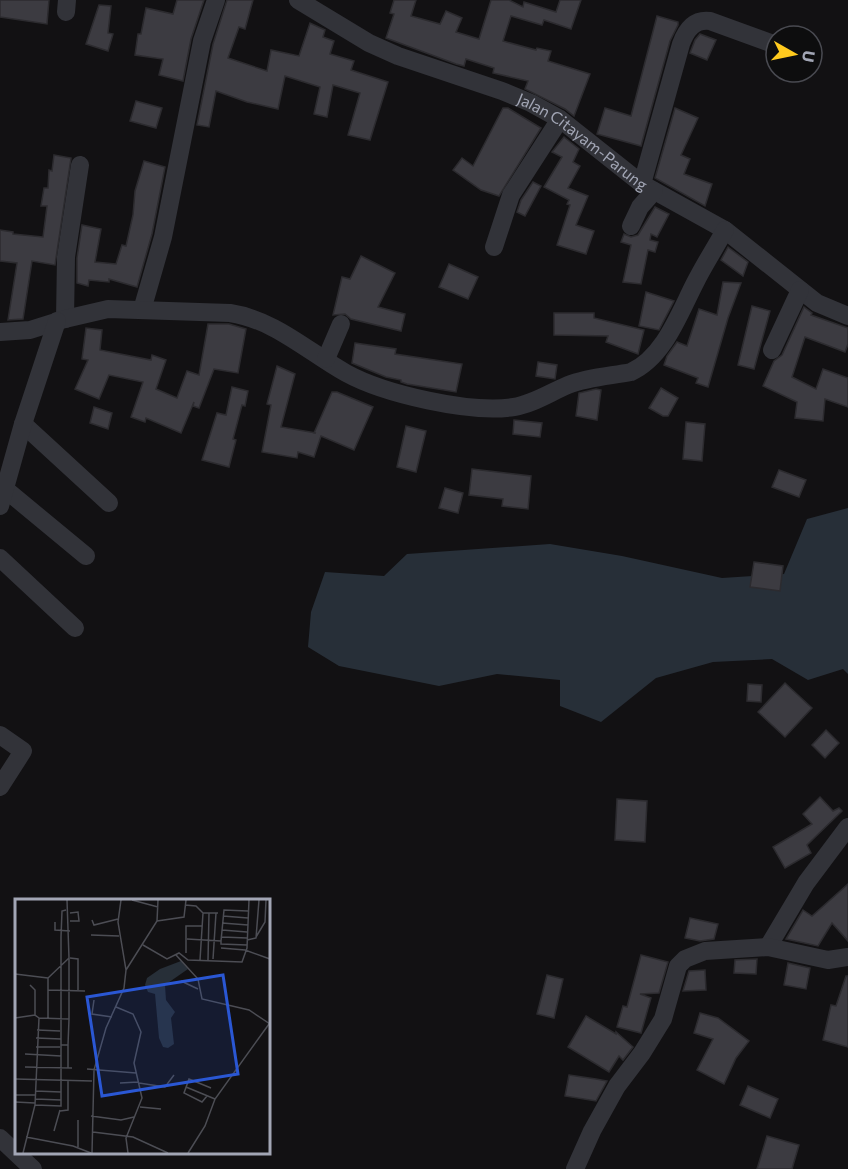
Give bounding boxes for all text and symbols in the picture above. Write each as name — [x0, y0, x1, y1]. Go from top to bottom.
north arrow — [764, 24, 824, 84]
text: U — [799, 49, 820, 64]
street label: Jalan Citayam-Parung — [515, 88, 651, 194]
inset map — [15, 899, 270, 1154]

